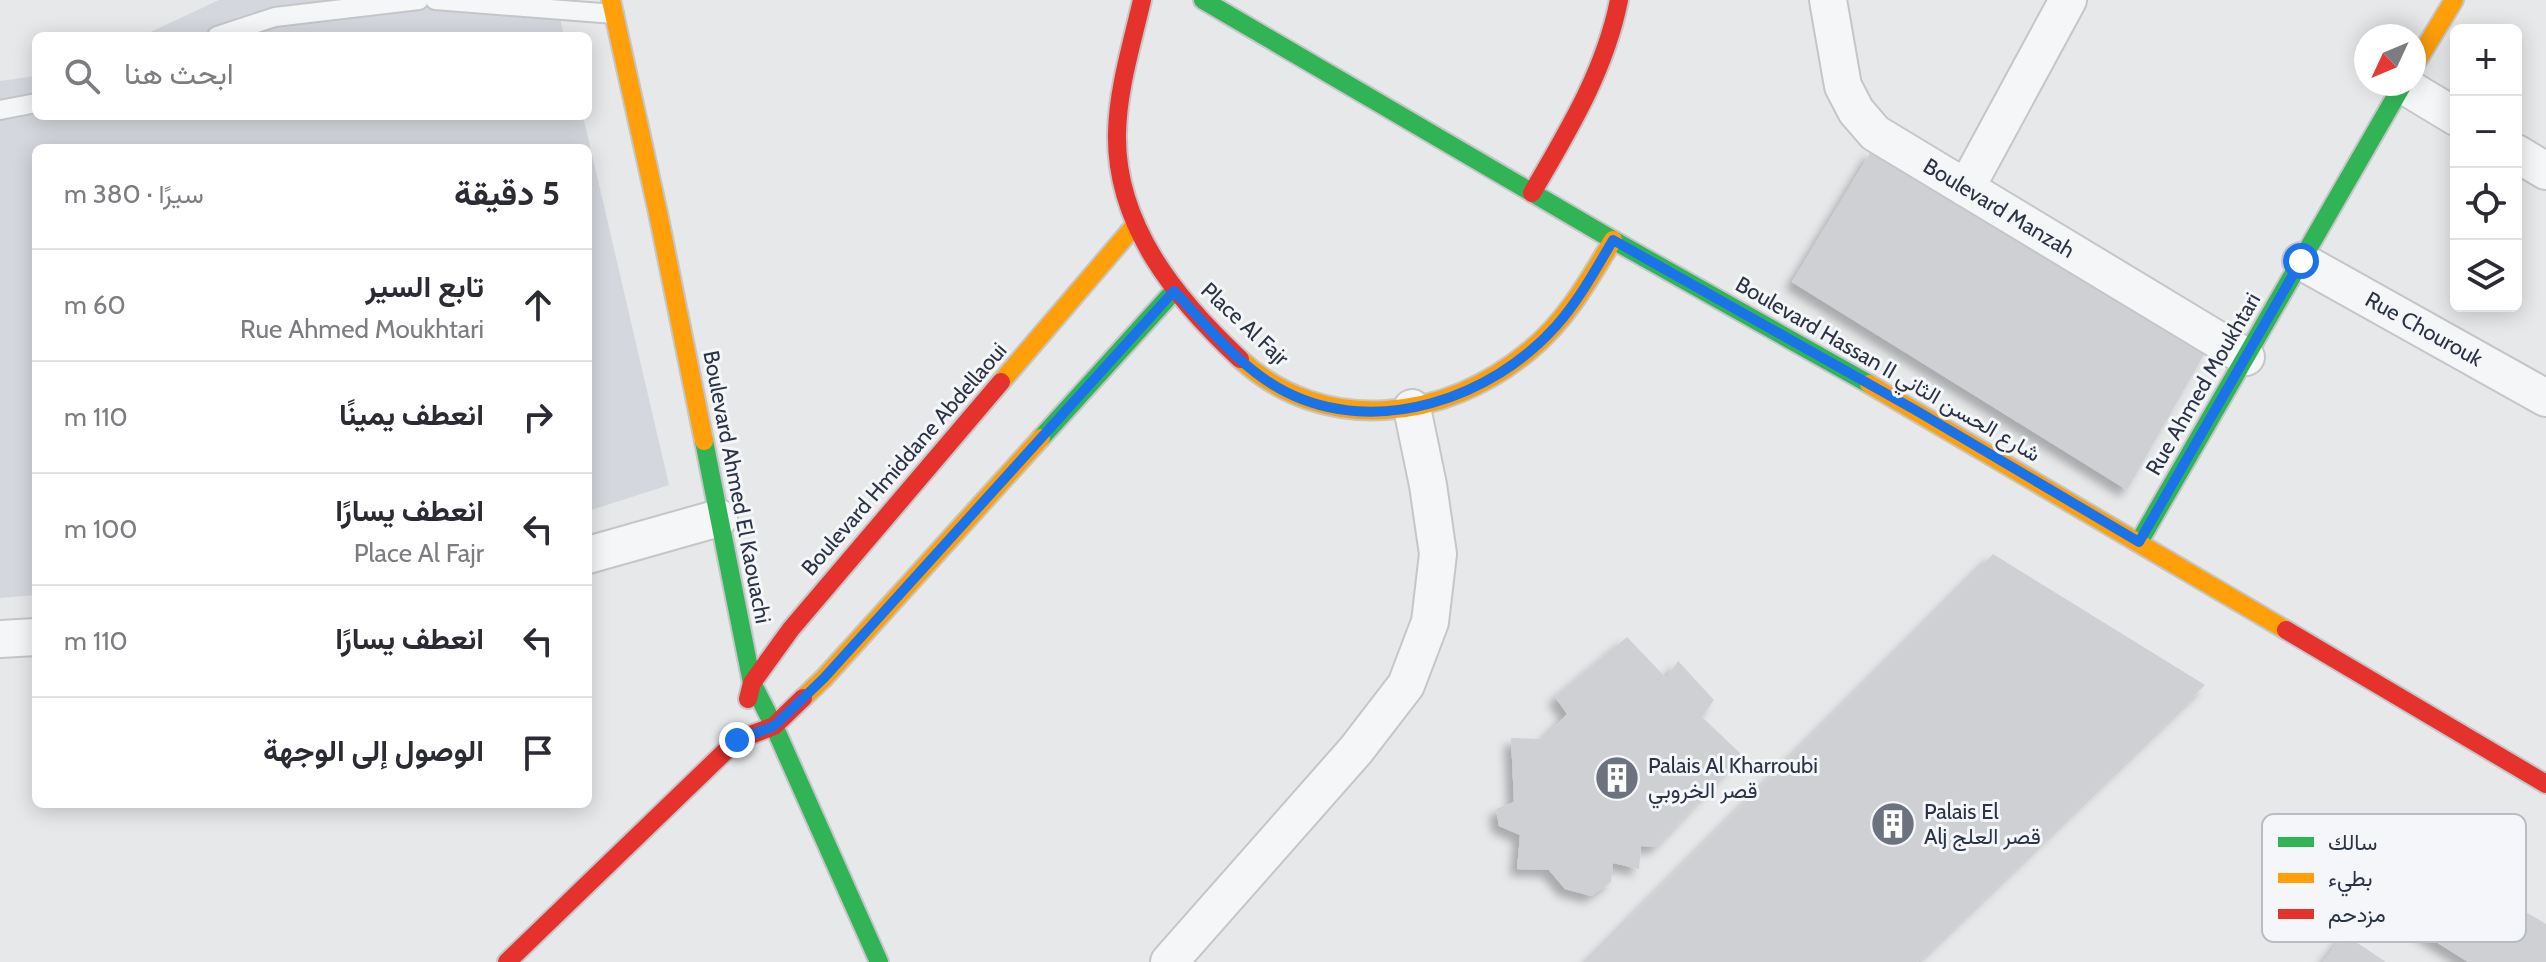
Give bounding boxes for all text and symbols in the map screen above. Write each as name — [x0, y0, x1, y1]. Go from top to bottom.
north arrow — [2354, 24, 2426, 96]
map controls — [2450, 24, 2522, 312]
button: + — [2450, 24, 2522, 96]
search box — [32, 32, 592, 120]
icon: search — [60, 54, 104, 98]
text: ابحث هنا — [124, 55, 234, 92]
button: − — [2450, 96, 2522, 168]
street label: Boulevard Manzah — [1919, 152, 2079, 264]
button: locate — [2450, 168, 2522, 240]
text: 5 دقيقة — [454, 172, 560, 214]
text: سيرًا · 380 m — [64, 178, 204, 210]
button: layers — [2450, 240, 2522, 312]
route start — [2283, 243, 2319, 279]
text: تابع السير — [365, 268, 484, 305]
street label: Boulevard Hassan II شارع الحسن الثاني — [1728, 270, 2045, 472]
street label: Place Al Fajr — [1195, 277, 1295, 371]
icon: ahead — [516, 283, 560, 327]
street label: Rue Chourouk — [2361, 286, 2488, 372]
street label: Rue Ahmed Moukhtari — [2140, 288, 2266, 480]
text: 60 m — [64, 289, 126, 321]
text: Rue Ahmed Moukhtari — [240, 313, 484, 345]
street label: Boulevard Hmiddane Abdellaoui — [796, 337, 1012, 581]
street label: Boulevard Ahmed El Kaouachi — [697, 348, 777, 626]
icon: right — [516, 395, 560, 439]
text: انعطف يمينًا — [339, 396, 484, 433]
text: 110 m — [64, 401, 128, 433]
text: انعطف يسارًا — [335, 492, 484, 529]
icon: left — [516, 507, 560, 551]
text: 100 m — [64, 513, 137, 545]
text: Place Al Fajr — [354, 537, 484, 569]
icon: left — [516, 619, 560, 663]
text: انعطف يسارًا — [335, 620, 484, 657]
text: 110 m — [64, 625, 128, 657]
route end — [719, 722, 755, 758]
icon: arrive — [516, 731, 560, 775]
text: الوصول إلى الوجهة — [263, 732, 484, 769]
place label: Palais Al Kharroubi قصر الخروبي — [1648, 752, 1818, 809]
building icon: Palais Al Kharroubi قصر الخروبي — [1593, 754, 1641, 802]
place label: Palais El Alj قصر العلج — [1924, 798, 2041, 851]
building icon: Palais El Alj قصر العلج — [1869, 800, 1917, 848]
legend — [2262, 814, 2526, 942]
text: سالك — [2328, 829, 2377, 856]
text: بطيء — [2328, 865, 2373, 897]
text: مزدحم — [2328, 901, 2386, 929]

